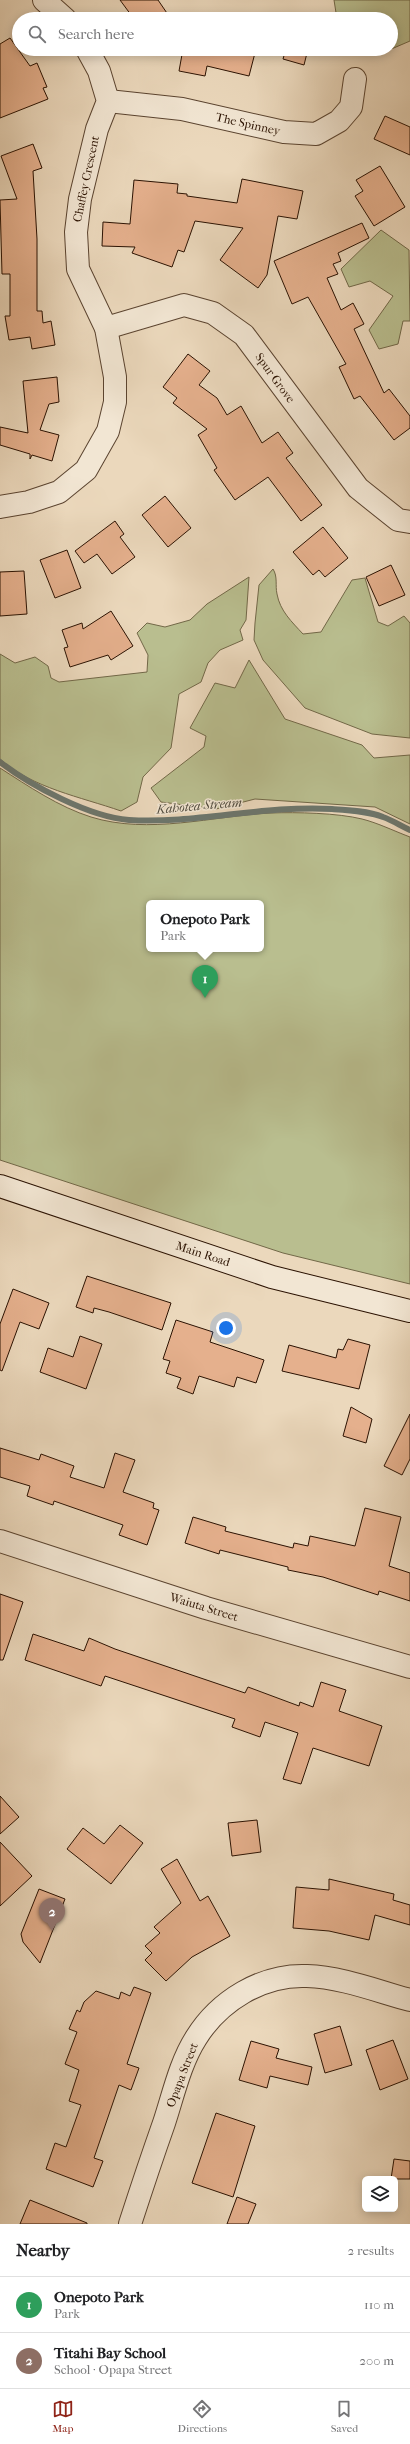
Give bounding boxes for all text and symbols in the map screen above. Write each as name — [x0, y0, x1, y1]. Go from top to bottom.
search box — [12, 12, 398, 56]
icon: search — [26, 23, 48, 45]
text: Search here — [58, 25, 134, 43]
street label: The Spinney — [214, 110, 282, 138]
street label: Chaffey Crescent — [70, 134, 102, 223]
street label: Spur Grove — [252, 350, 298, 406]
water label: Kahotea Stream — [155, 794, 242, 817]
popup — [146, 900, 264, 952]
text: Onepoto Park — [160, 910, 250, 928]
text: Park — [160, 928, 186, 943]
pin: 1 — [192, 965, 218, 998]
street label: Main Road — [174, 1239, 232, 1270]
your location — [216, 1318, 236, 1338]
street label: Waiuta Street — [167, 1590, 241, 1624]
pin: 2 — [39, 1898, 65, 1931]
street label: Opapa Street — [163, 2040, 201, 2109]
map controls — [362, 2176, 398, 2212]
button: layers — [362, 2176, 398, 2212]
text: Nearby — [16, 2240, 70, 2260]
text: 2 results — [348, 2243, 394, 2258]
text: Onepoto Park — [54, 2288, 144, 2306]
text: 1 — [27, 2297, 31, 2312]
text: 110 m — [364, 2297, 394, 2312]
text: Park — [54, 2306, 80, 2321]
text: Titahi Bay School — [54, 2344, 166, 2362]
text: 2 — [26, 2353, 32, 2368]
text: 200 m — [359, 2353, 394, 2368]
text: School · Opapa Street — [54, 2362, 172, 2377]
tab: Map — [52, 2398, 74, 2435]
tab: Directions — [178, 2398, 227, 2435]
tab: Saved — [331, 2398, 358, 2435]

